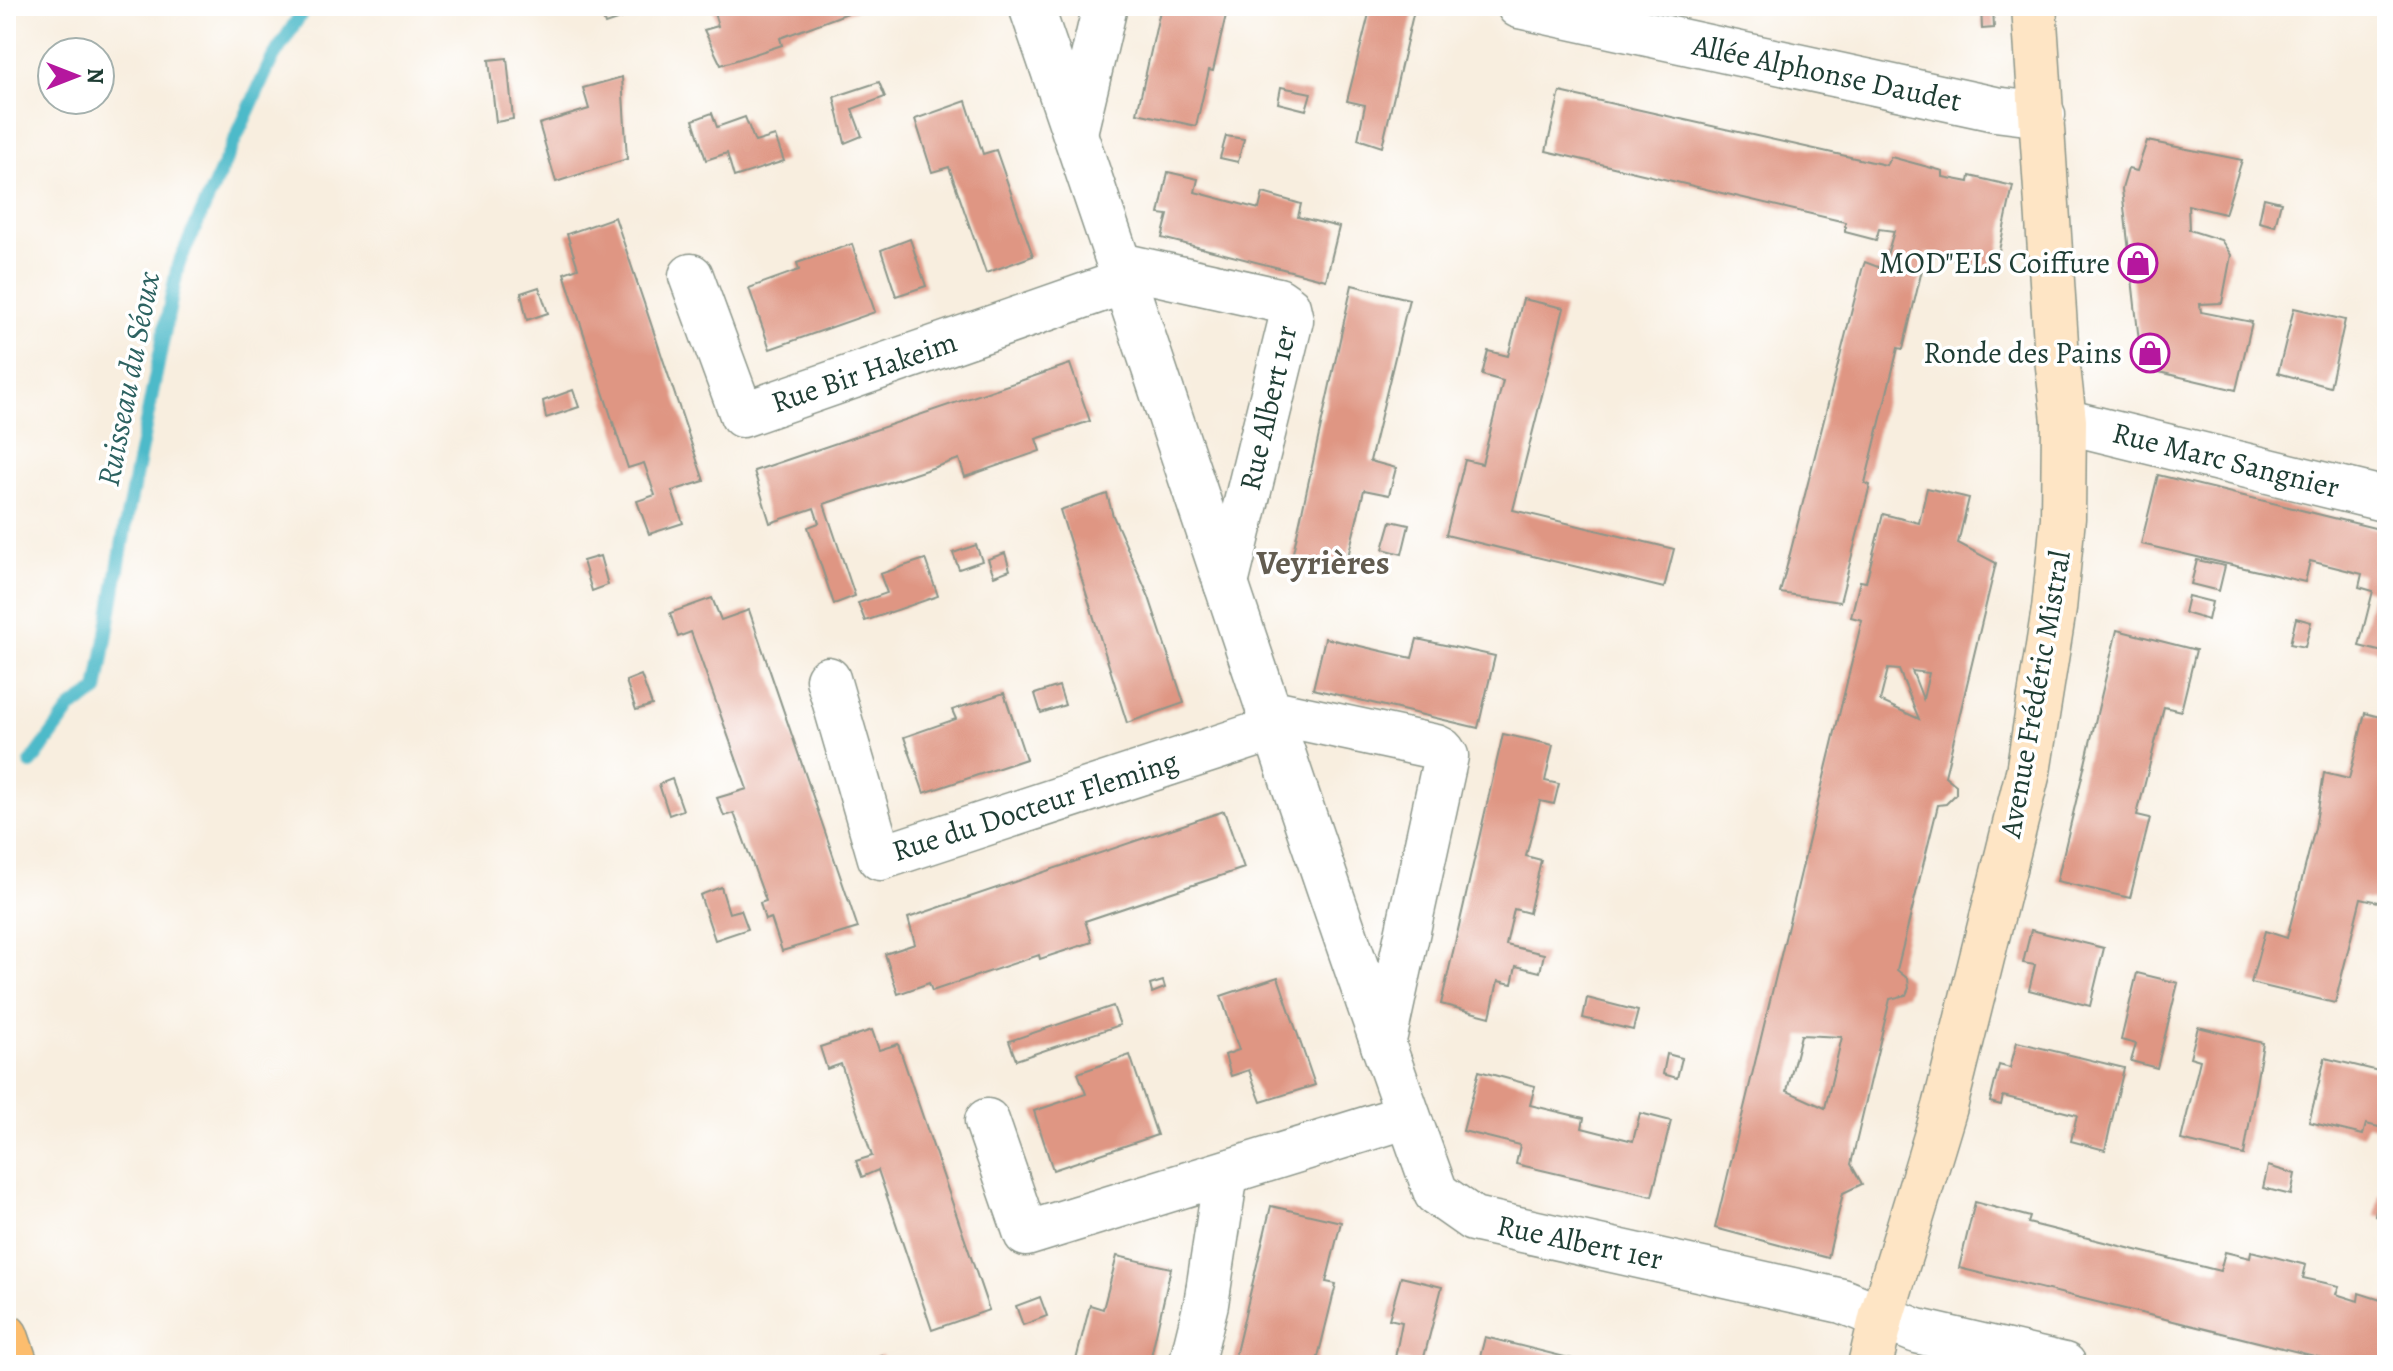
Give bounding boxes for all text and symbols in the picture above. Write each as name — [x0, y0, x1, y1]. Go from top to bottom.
street label: Allée Alphonse Daudet — [1688, 25, 1965, 121]
north arrow — [36, 36, 116, 116]
text: N — [80, 68, 110, 84]
shop icon: MOD"ELS Coiffure — [2117, 242, 2159, 284]
place label: MOD"ELS Coiffure — [1879, 243, 2110, 283]
water label: Ruisseau du Séoux — [86, 267, 171, 490]
street label: Rue Albert 1er — [1230, 321, 1306, 495]
street label: Rue Bir Hakeim — [766, 322, 962, 422]
shop icon: Ronde des Pains — [2129, 332, 2171, 374]
place label: Ronde des Pains — [1923, 333, 2122, 373]
street label: Rue Marc Sangnier — [2108, 412, 2344, 508]
district label: Veyrières — [1255, 539, 1390, 586]
street label: Avenue Frédéric Mistral — [1990, 547, 2080, 842]
street label: Rue du Docteur Fleming — [887, 741, 1183, 871]
street label: Rue Albert 1er — [1493, 1205, 1667, 1279]

